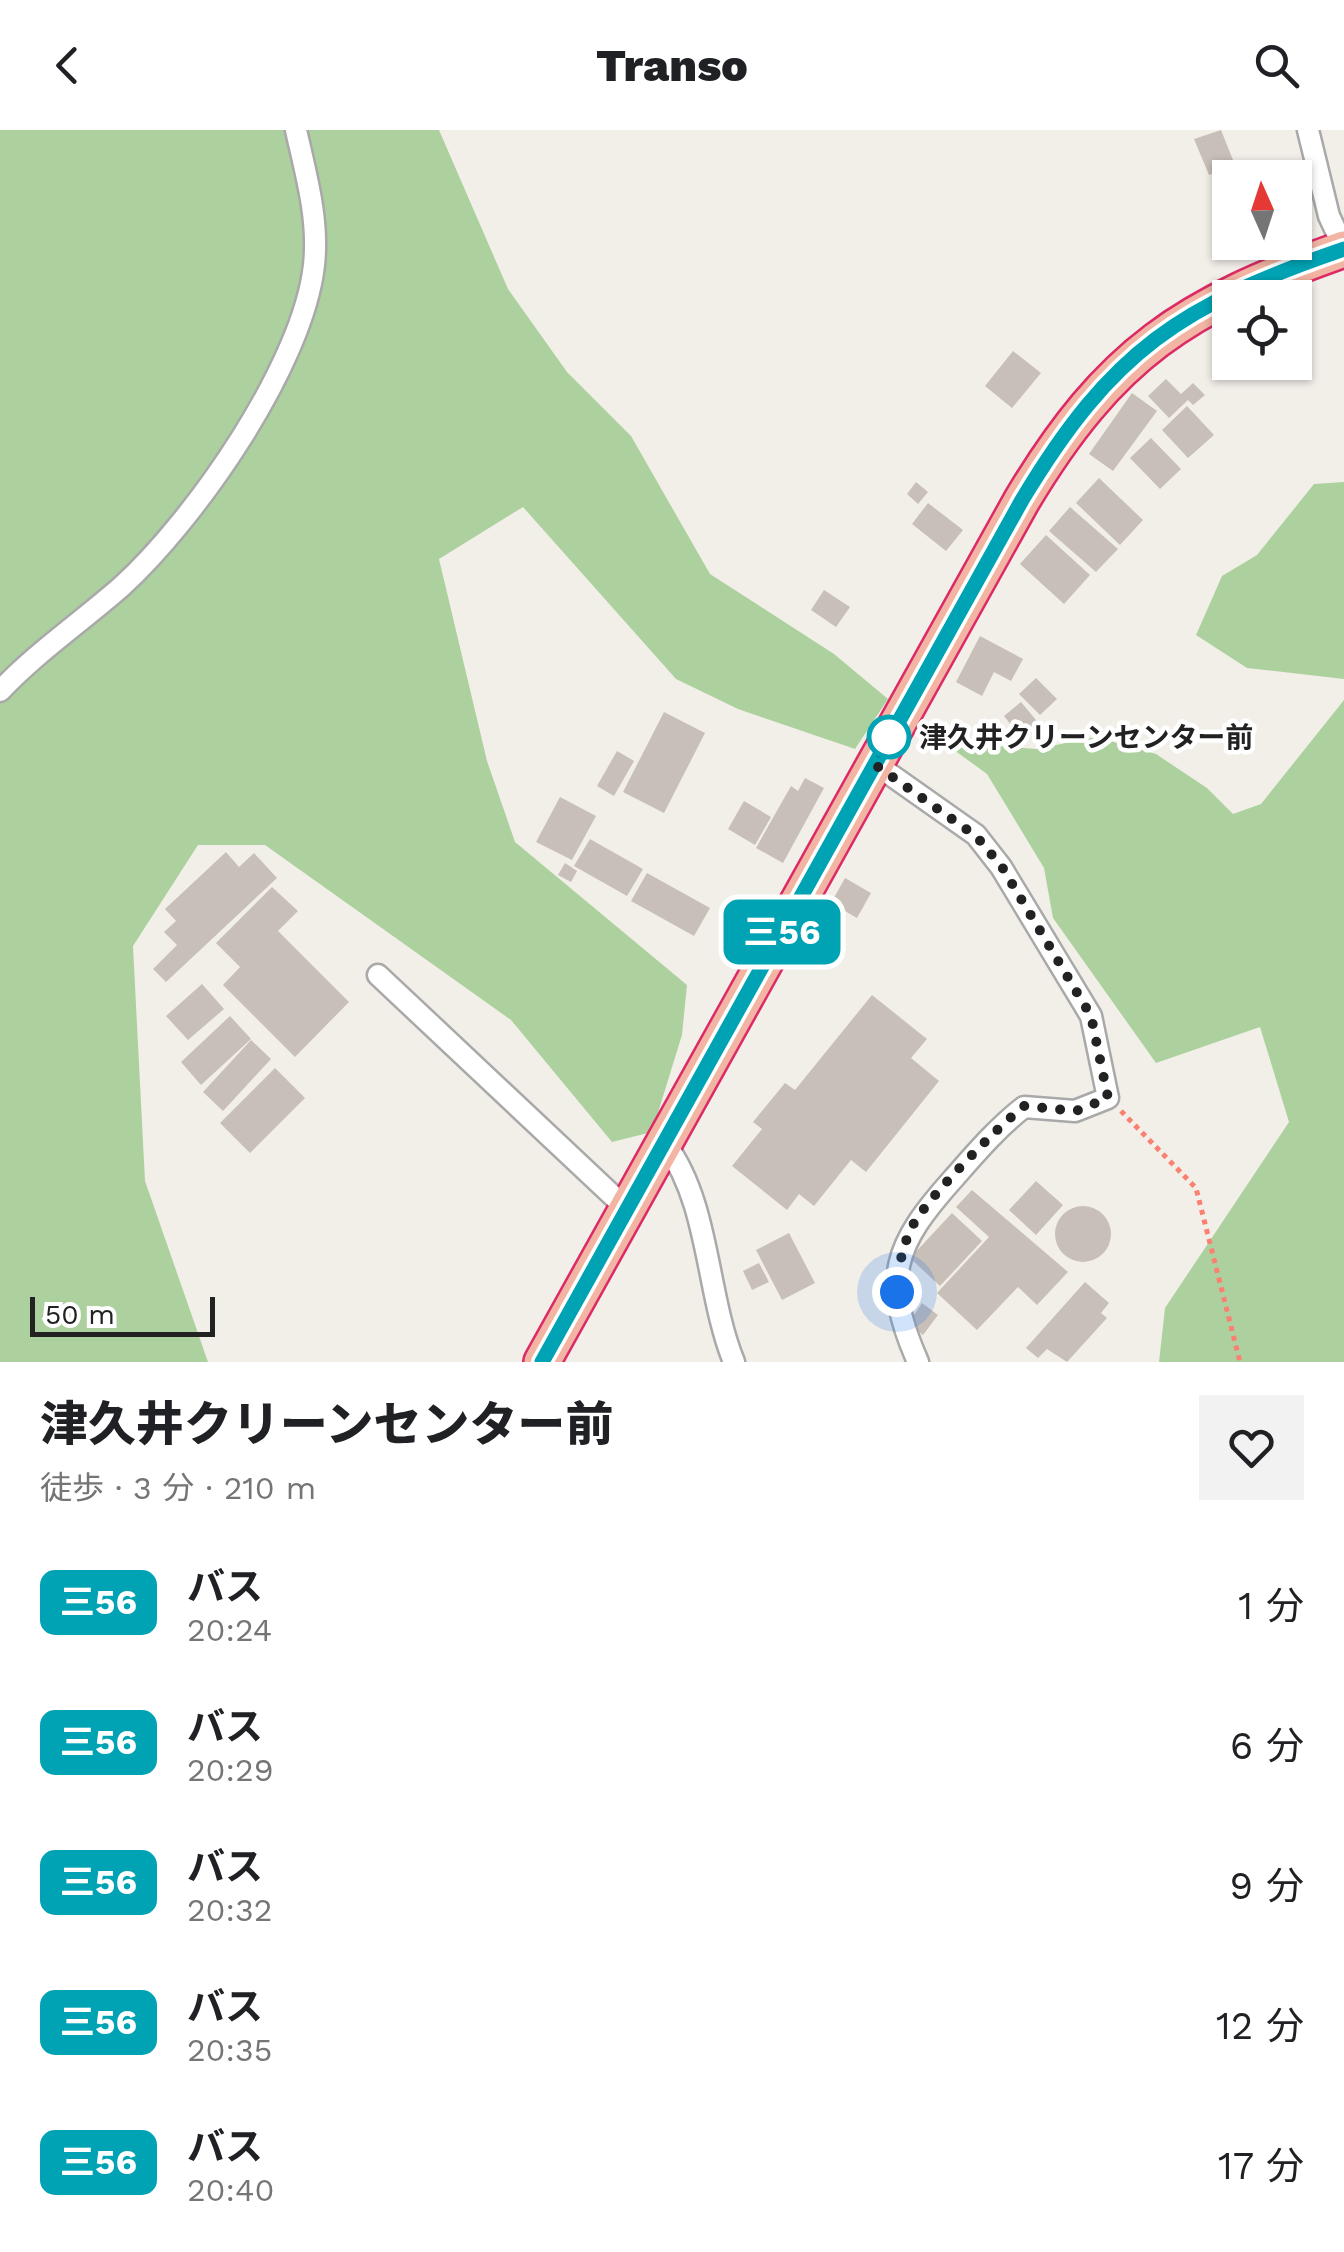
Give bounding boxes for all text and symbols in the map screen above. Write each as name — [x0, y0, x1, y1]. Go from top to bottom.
icon: back — [40, 38, 95, 93]
icon: search — [1249, 38, 1304, 93]
text: Transo — [596, 39, 748, 92]
north arrow — [1212, 160, 1312, 260]
map controls — [1212, 160, 1312, 380]
button: locate — [1212, 280, 1312, 380]
marker: 津久井クリーンセンター前 — [868, 716, 910, 758]
place label: 津久井クリーンセンター前 — [919, 721, 1254, 754]
line badge: 三56 — [724, 900, 840, 964]
text: 三56 — [744, 911, 820, 953]
your location — [872, 1267, 922, 1317]
scale bar — [30, 1292, 215, 1336]
text: 50 m — [45, 1298, 115, 1331]
button: heart — [1199, 1395, 1304, 1500]
text: 津久井クリーンセンター前 — [40, 1396, 614, 1453]
text: 徒歩 · 3 分 · 210 m — [40, 1469, 316, 1507]
text: バス — [187, 1565, 263, 1609]
text: 三56 — [60, 1581, 137, 1623]
text: 1 分 — [1238, 1584, 1304, 1628]
text: 20:24 — [187, 1611, 272, 1649]
text: バス — [187, 1705, 263, 1749]
text: 三56 — [60, 1721, 137, 1763]
text: 6 分 — [1230, 1724, 1304, 1768]
text: 20:29 — [187, 1751, 273, 1789]
text: バス — [187, 1845, 263, 1889]
text: 三56 — [60, 1861, 137, 1903]
text: 9 分 — [1230, 1864, 1304, 1908]
text: 20:32 — [187, 1891, 272, 1929]
text: バス — [187, 1985, 263, 2029]
text: 三56 — [60, 2001, 137, 2043]
text: 12 分 — [1216, 2004, 1304, 2048]
text: 20:35 — [187, 2031, 272, 2069]
text: バス — [187, 2125, 263, 2169]
text: 三56 — [60, 2141, 137, 2183]
text: 17 分 — [1218, 2144, 1304, 2188]
text: 20:40 — [187, 2171, 274, 2209]

